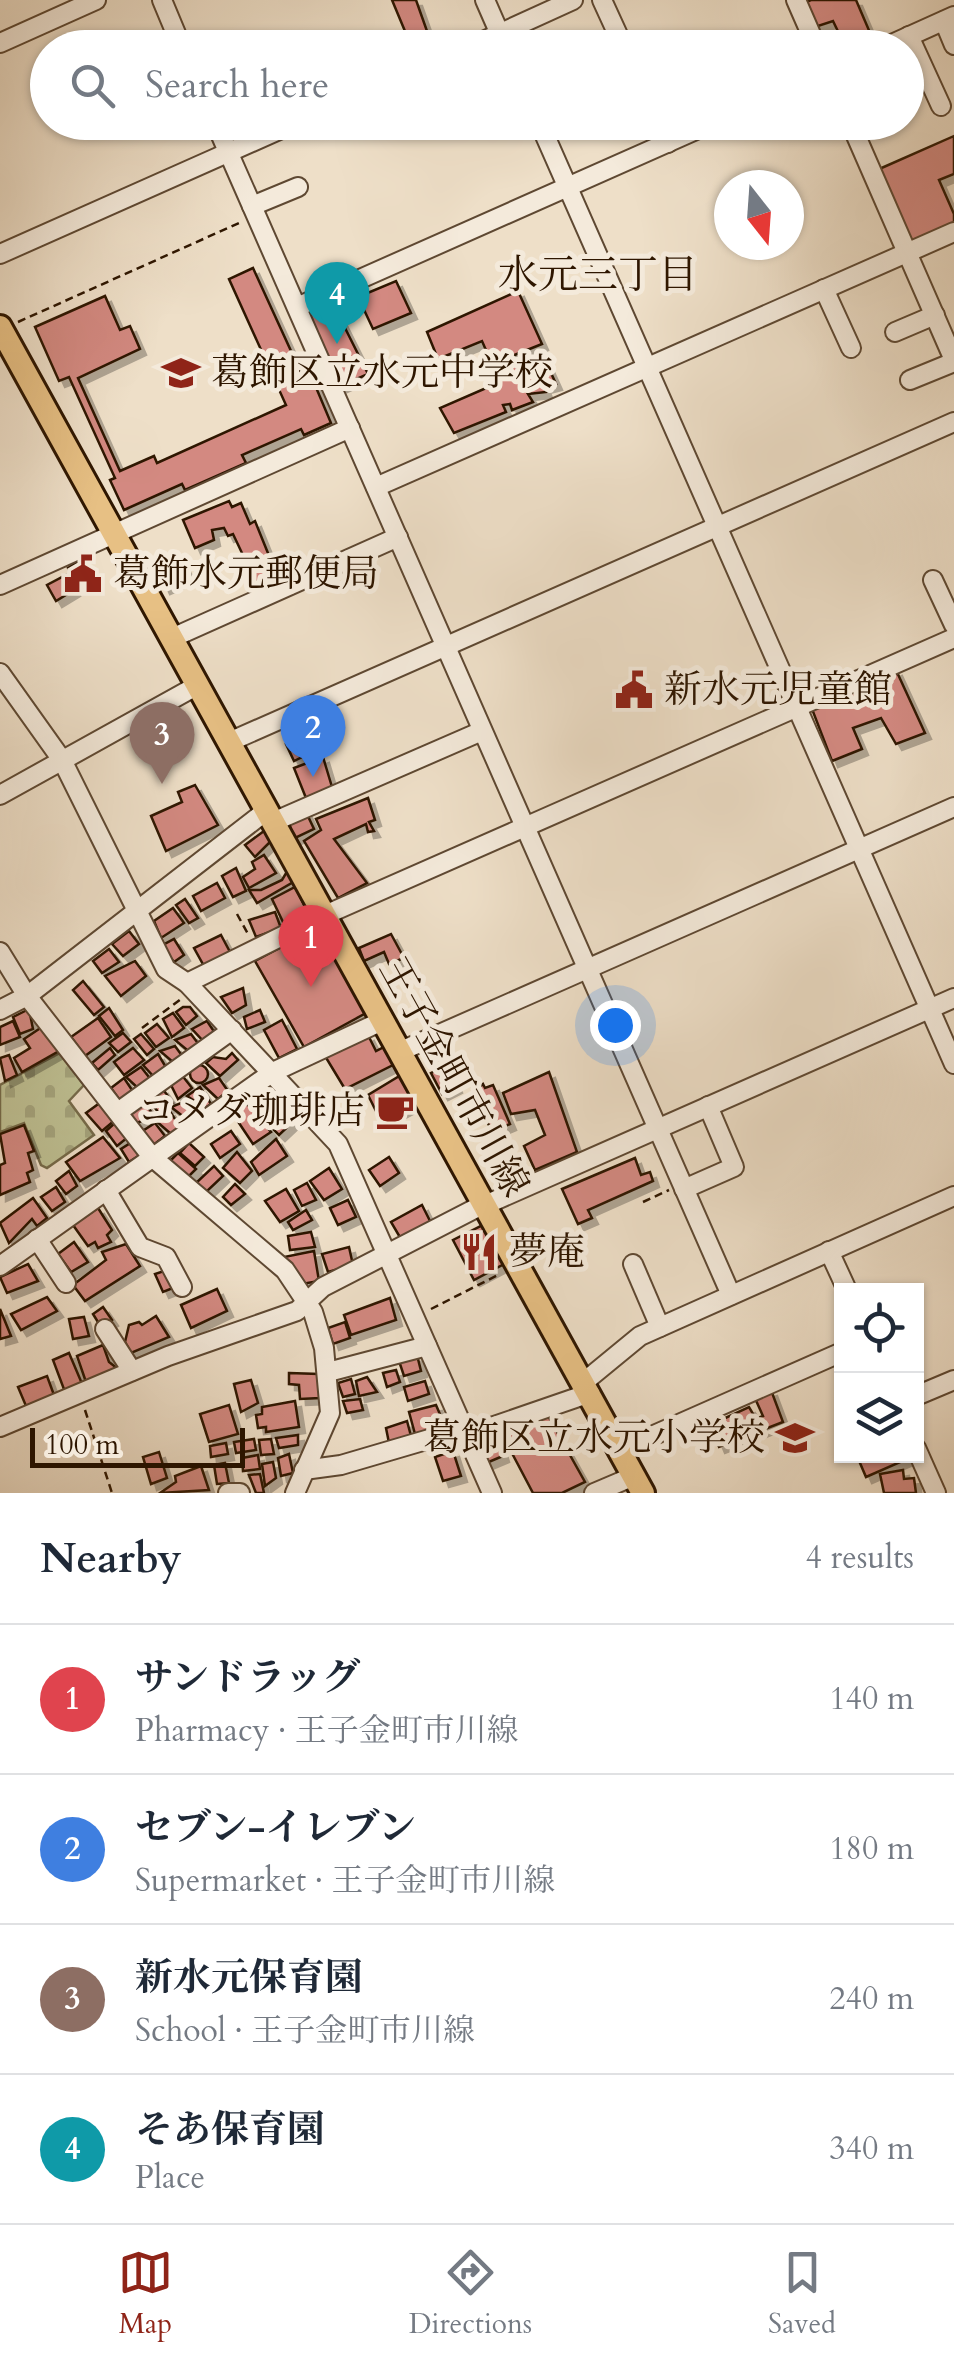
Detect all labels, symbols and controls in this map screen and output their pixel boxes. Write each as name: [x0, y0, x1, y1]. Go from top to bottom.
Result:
search box: [30, 30, 924, 140]
icon: search: [65, 58, 120, 113]
text: Search here: [145, 59, 329, 111]
north arrow: [714, 170, 804, 260]
district label: 水元三丁目: [498, 248, 698, 303]
pin: 4: [304, 262, 370, 344]
place label: 葛飾区立水元中学校: [211, 347, 553, 399]
school or university icon: 葛飾区立水元中学校: [160, 352, 202, 394]
place label: 葛飾水元郵便局: [113, 548, 379, 600]
public building icon: 葛飾水元郵便局: [62, 553, 104, 595]
place label: 新水元児童館: [664, 664, 892, 716]
public building icon: 新水元児童館: [613, 669, 655, 711]
pin: 2: [280, 694, 346, 777]
pin: 3: [130, 702, 194, 784]
pin: 1: [278, 904, 344, 987]
street label: 王子金町市川線: [367, 948, 541, 1206]
your location: [590, 1000, 641, 1051]
place label: コメダ珈琲店: [137, 1085, 365, 1137]
cafe icon: コメダ珈琲店: [374, 1090, 416, 1132]
place label: 夢庵: [509, 1226, 585, 1278]
restaurant icon: 夢庵: [458, 1231, 500, 1273]
map controls: [834, 1283, 924, 1463]
button: locate: [834, 1283, 924, 1373]
button: layers: [834, 1373, 924, 1463]
place label: 葛飾区立水元小学校: [423, 1412, 765, 1464]
school or university icon: 葛飾区立水元小学校: [774, 1417, 816, 1459]
scale bar: [30, 1423, 245, 1468]
text: 100 m: [45, 1426, 119, 1464]
text: Nearby: [40, 1530, 182, 1587]
text: 4 results: [806, 1536, 914, 1580]
text: サンドラッグ: [135, 1652, 360, 1704]
text: 1: [64, 1677, 81, 1721]
text: 140 m: [829, 1677, 914, 1721]
text: Pharmacy · 王子金町市川線: [135, 1709, 519, 1753]
text: セブン-イレブン: [135, 1802, 416, 1854]
text: 2: [64, 1827, 81, 1871]
text: 180 m: [829, 1827, 914, 1871]
text: Supermarket · 王子金町市川線: [135, 1859, 555, 1903]
text: 新水元保育園: [135, 1952, 363, 2004]
text: 3: [64, 1977, 81, 2021]
text: 240 m: [829, 1977, 914, 2021]
text: School · 王子金町市川線: [135, 2009, 475, 2053]
text: そあ保育園: [135, 2104, 325, 2156]
text: 4: [64, 2127, 81, 2171]
text: 340 m: [829, 2127, 914, 2171]
text: Place: [135, 2156, 205, 2200]
tab: Map: [118, 2245, 173, 2343]
tab: Directions: [409, 2245, 532, 2343]
tab: Saved: [768, 2245, 836, 2343]

